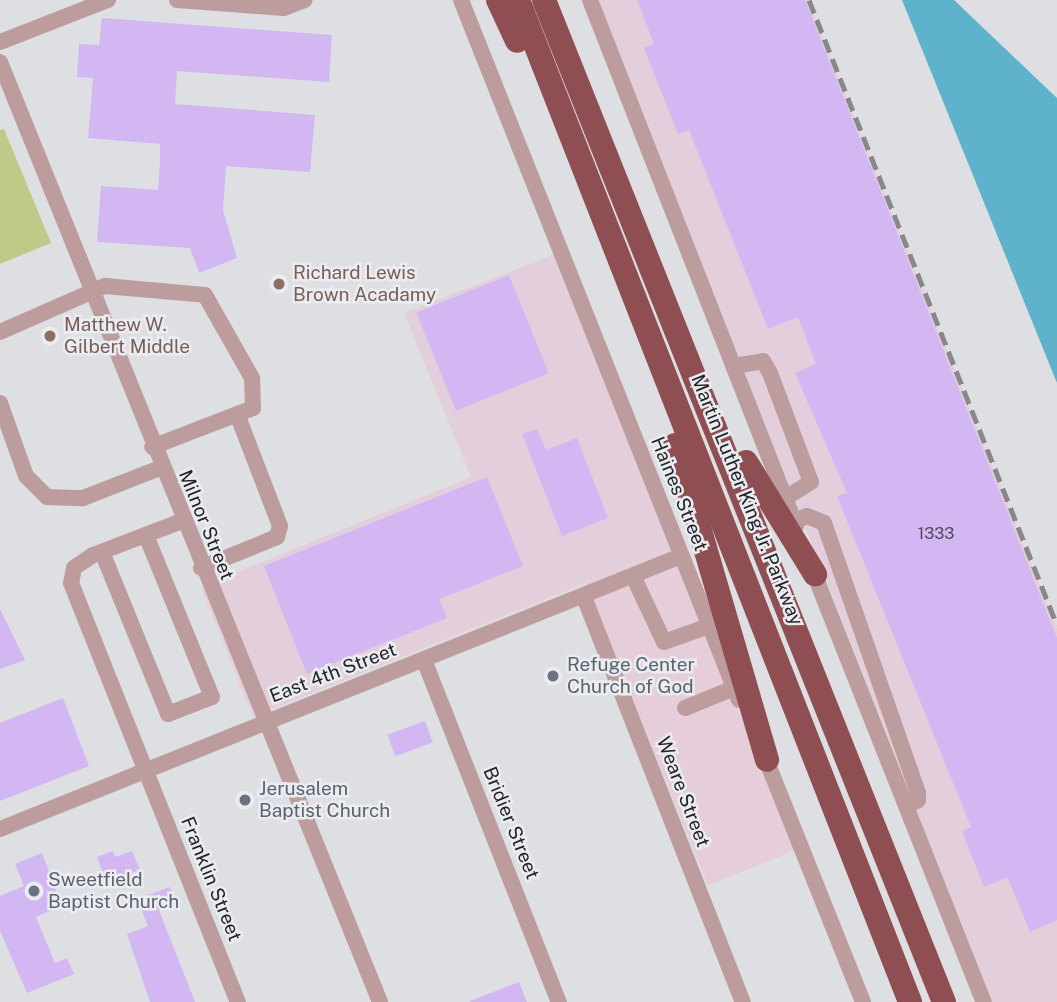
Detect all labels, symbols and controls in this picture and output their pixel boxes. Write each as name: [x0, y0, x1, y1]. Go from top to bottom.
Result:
place label: Richard Lewis Brown Acadamy: [293, 262, 436, 306]
marker: Richard Lewis Brown Acadamy: [271, 276, 287, 292]
place label: Matthew W. Gilbert Middle: [64, 314, 190, 358]
marker: Matthew W. Gilbert Middle: [42, 328, 58, 344]
street label: Martin Luther King Jr. Parkway: [686, 371, 808, 629]
street label: Haines Street: [646, 434, 712, 554]
street label: Milnor Street: [174, 467, 238, 583]
house number: 1333: [918, 524, 954, 544]
street label: East 4th Street: [266, 638, 400, 708]
place label: Refuge Center Church of God: [567, 654, 695, 698]
marker: Refuge Center Church of God: [545, 668, 561, 684]
street label: Weare Street: [651, 734, 715, 850]
street label: Bridier Street: [478, 763, 544, 883]
place label: Jerusalem Baptist Church: [259, 778, 390, 822]
marker: Jerusalem Baptist Church: [237, 792, 253, 808]
street label: Franklin Street: [176, 814, 246, 944]
place label: Sweetfield Baptist Church: [48, 869, 179, 913]
marker: Sweetfield Baptist Church: [26, 883, 42, 899]

